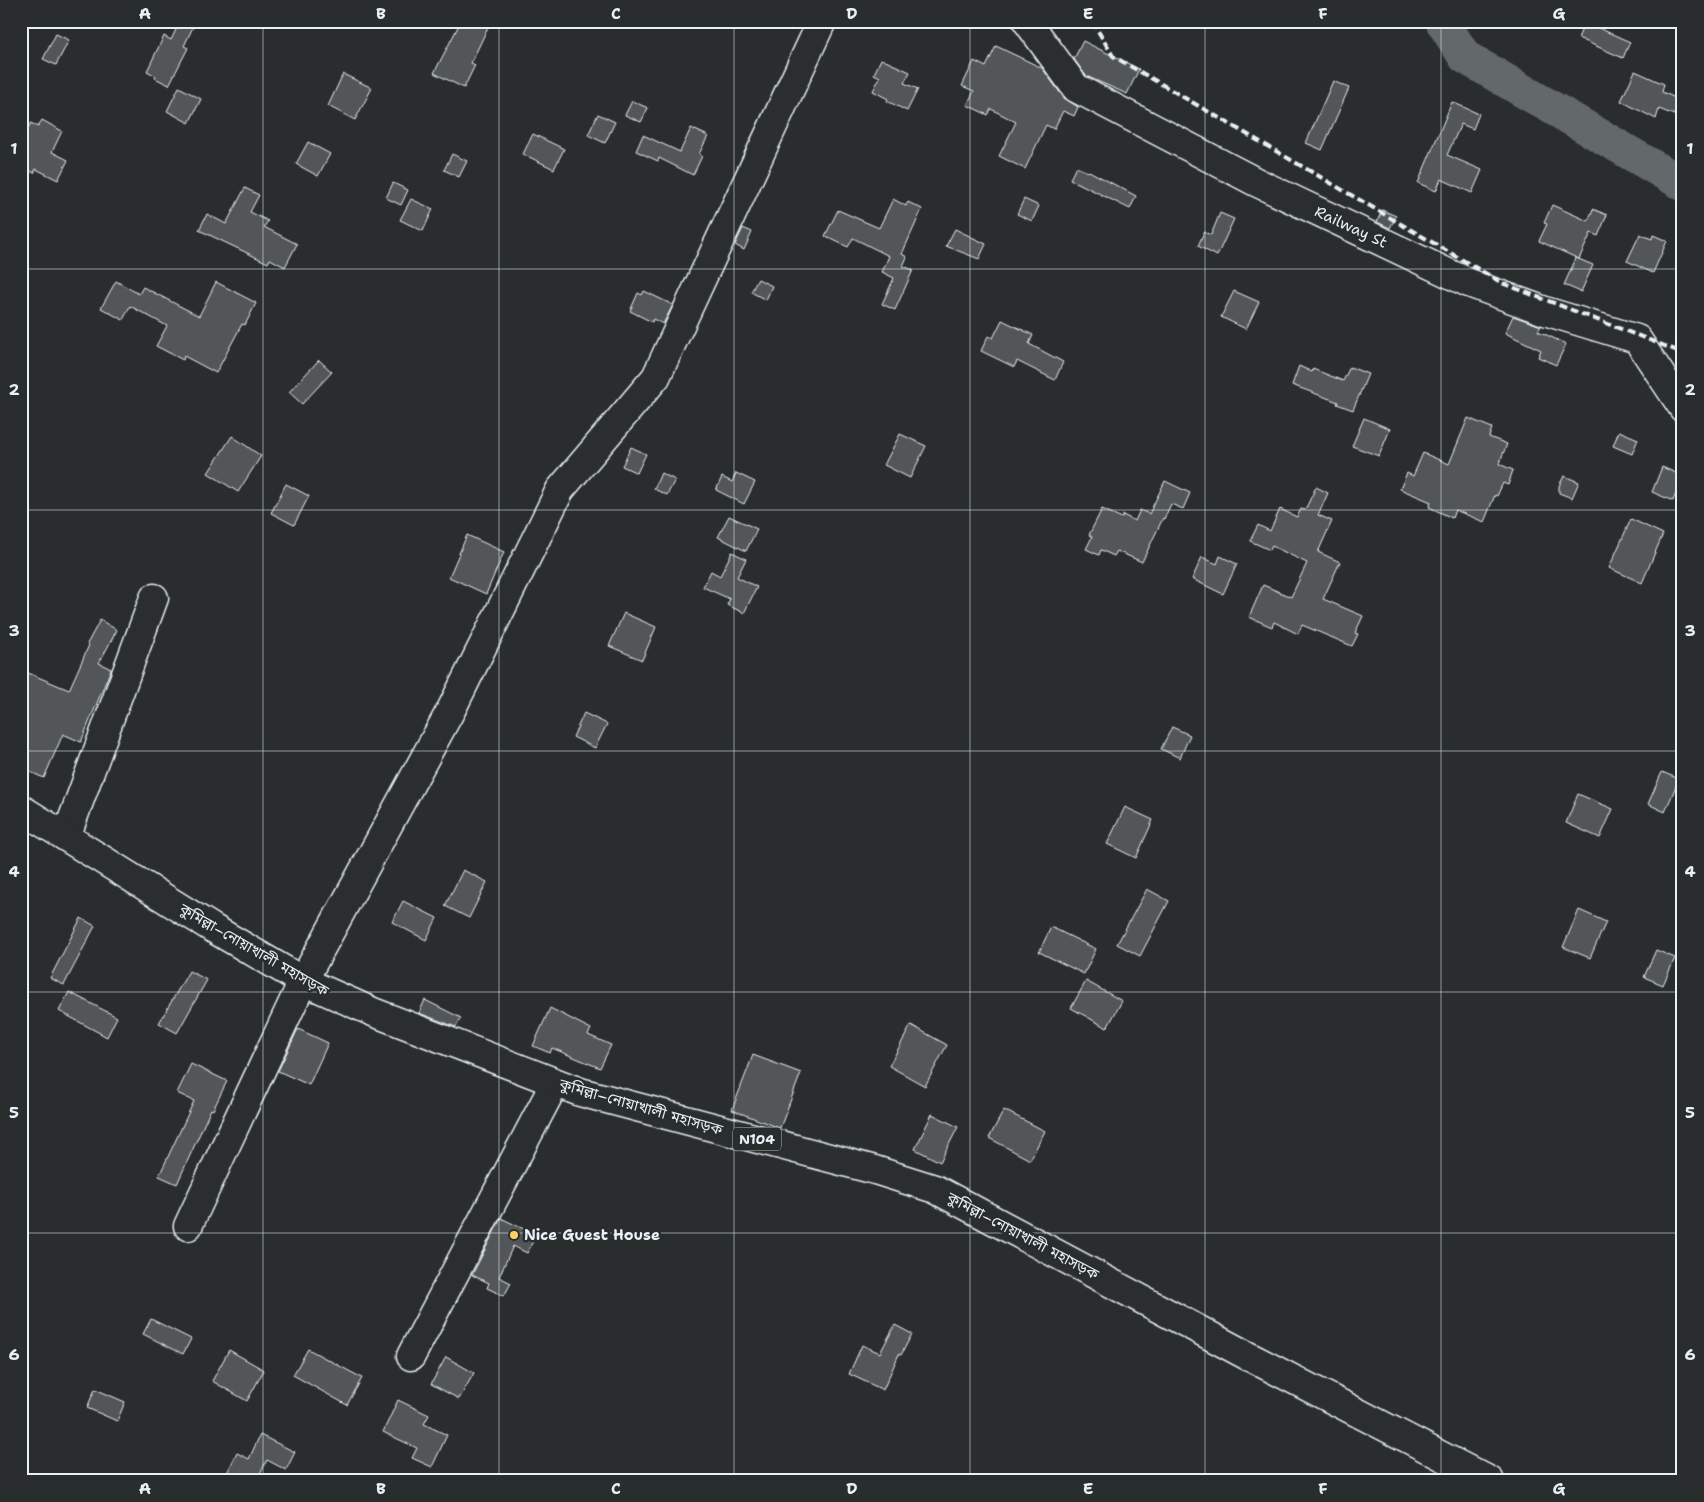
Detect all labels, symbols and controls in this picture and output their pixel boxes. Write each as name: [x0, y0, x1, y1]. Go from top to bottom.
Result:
text: A: [139, 3, 151, 24]
text: B: [376, 3, 386, 24]
text: C: [611, 3, 621, 24]
text: D: [846, 3, 858, 24]
text: E: [1083, 3, 1093, 24]
text: F: [1318, 3, 1328, 24]
text: G: [1553, 3, 1566, 24]
text: 1: [10, 138, 18, 159]
text: 1: [1686, 138, 1694, 159]
street label: Railway St: [1311, 201, 1391, 253]
text: 2: [8, 379, 20, 400]
text: 2: [1684, 379, 1696, 400]
text: 3: [8, 620, 20, 641]
text: 3: [1684, 620, 1696, 641]
text: 4: [8, 861, 20, 882]
text: 4: [1684, 861, 1696, 882]
street label: কুমিল্লা–নোয়াখালী মহাসড়ক: [175, 899, 333, 1001]
street label: কুমিল্লা–নোয়াখালী মহাসড়ক: [556, 1074, 726, 1140]
text: 5: [9, 1102, 19, 1123]
text: 5: [1685, 1102, 1695, 1123]
road number: N104: [733, 1128, 781, 1150]
street label: কুমিল্লা–নোয়াখালী মহাসড়ক: [943, 1187, 1103, 1285]
place label: Nice Guest House: [524, 1225, 660, 1245]
marker: Nice Guest House: [508, 1229, 520, 1241]
text: 6: [8, 1344, 20, 1365]
text: 6: [1684, 1344, 1696, 1365]
text: A: [139, 1478, 151, 1499]
text: B: [376, 1478, 386, 1499]
text: C: [611, 1478, 621, 1499]
text: D: [846, 1478, 858, 1499]
text: E: [1083, 1478, 1093, 1499]
text: F: [1318, 1478, 1328, 1499]
text: G: [1553, 1478, 1566, 1499]

